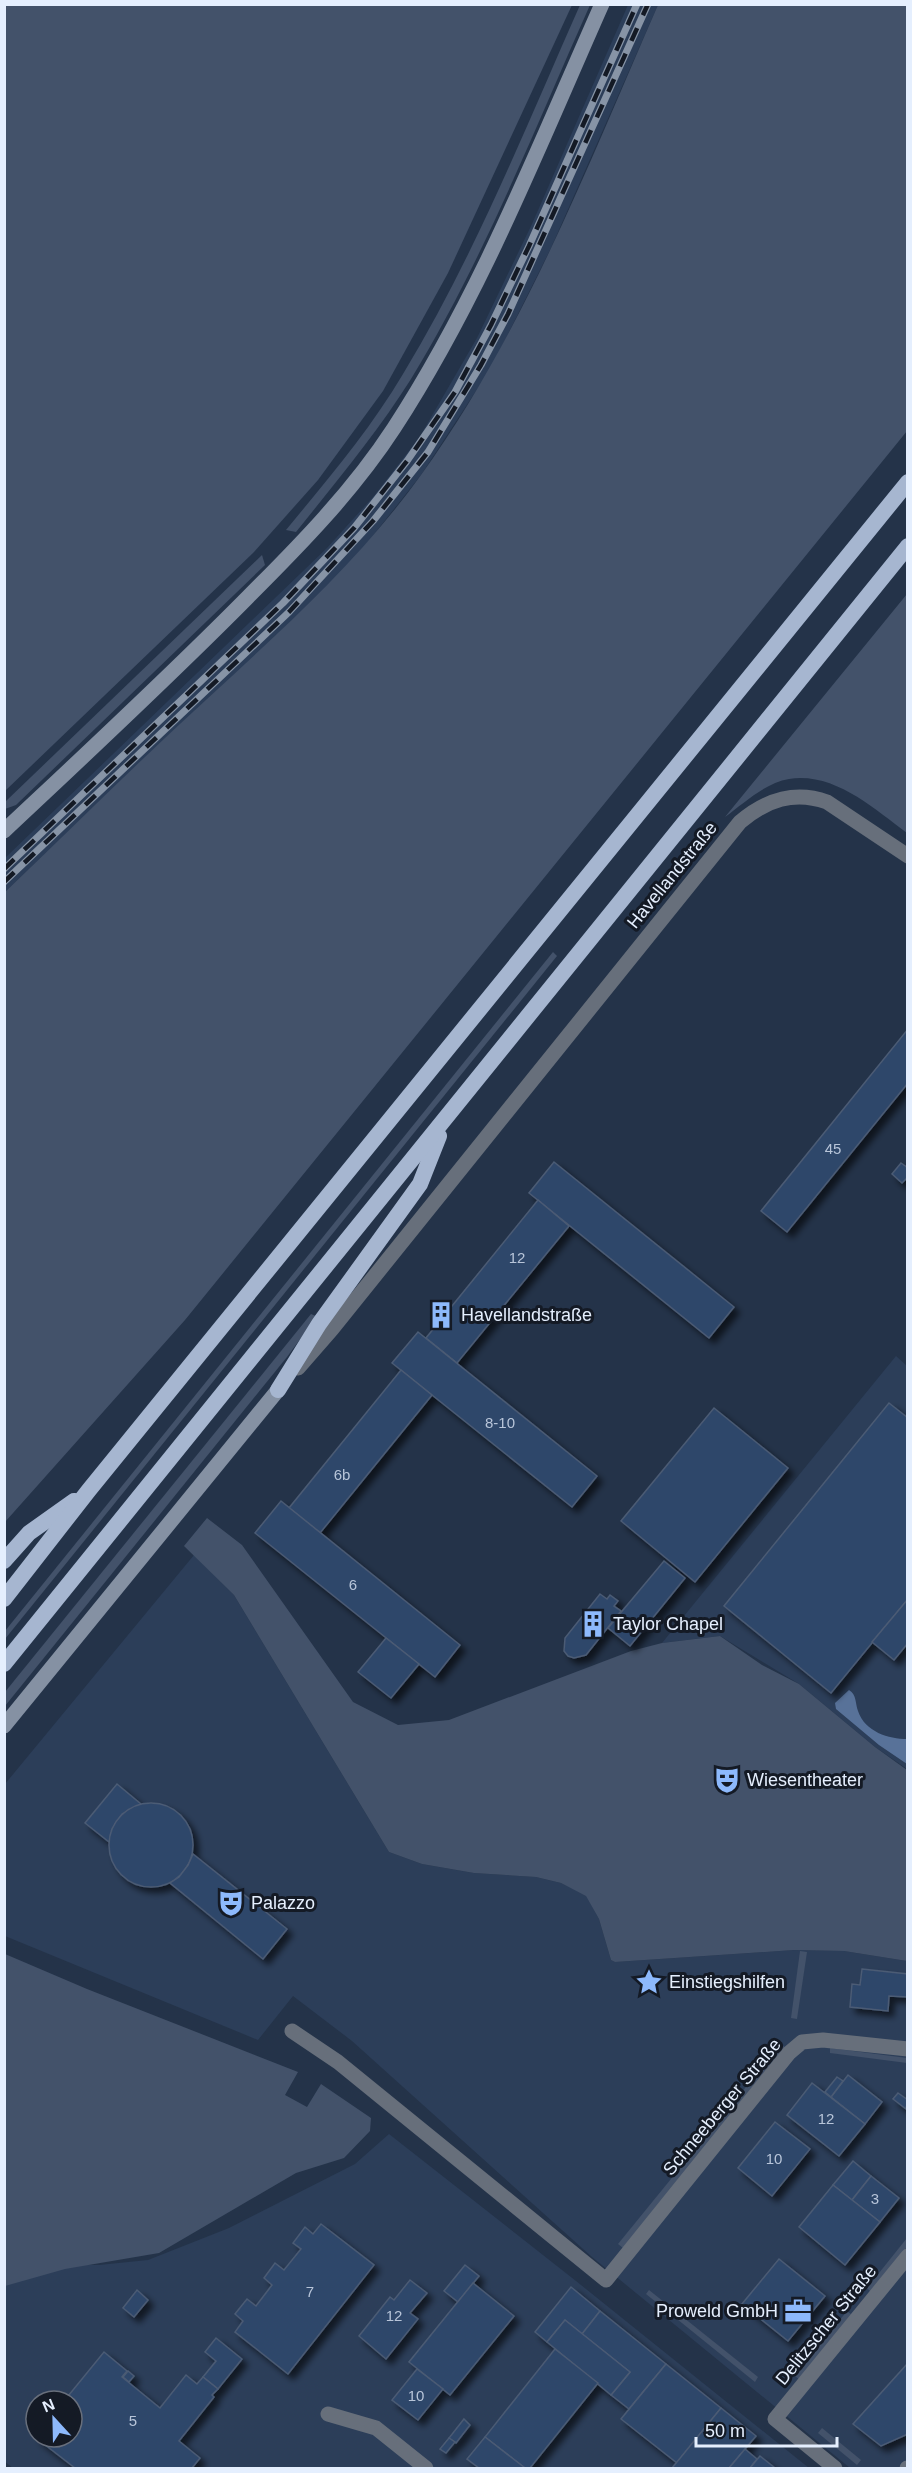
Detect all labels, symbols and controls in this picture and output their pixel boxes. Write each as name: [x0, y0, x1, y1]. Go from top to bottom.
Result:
street label: Havellandstraße: [623, 818, 721, 932]
house number: 45: [825, 1140, 841, 1157]
house number: 12: [509, 1249, 525, 1266]
building icon: Havellandstraße: [426, 1300, 456, 1330]
place label: Havellandstraße: [461, 1305, 592, 1325]
house number: 8-10: [485, 1414, 515, 1431]
house number: 6b: [334, 1466, 350, 1483]
house number: 6: [349, 1576, 357, 1593]
building icon: Taylor Chapel: [578, 1609, 608, 1639]
place label: Taylor Chapel: [613, 1614, 723, 1634]
theatre icon: Wiesentheater: [712, 1765, 742, 1795]
place label: Wiesentheater: [747, 1770, 863, 1790]
theatre icon: Palazzo: [216, 1888, 246, 1918]
place label: Palazzo: [251, 1893, 315, 1913]
place icon: Einstiegshilfen: [634, 1967, 664, 1997]
place label: Einstiegshilfen: [669, 1972, 785, 1992]
street label: Schneeberger Straße: [659, 2035, 785, 2179]
house number: 12: [818, 2110, 834, 2127]
house number: 10: [766, 2150, 782, 2167]
house number: 3: [871, 2190, 879, 2207]
street label: Delitzscher Straße: [772, 2261, 880, 2389]
house number: 7: [306, 2283, 314, 2300]
office icon: Proweld GmbH: [783, 2296, 813, 2326]
place label: Proweld GmbH: [656, 2301, 778, 2321]
house number: 12: [386, 2307, 402, 2324]
house number: 10: [408, 2387, 424, 2404]
north arrow: [24, 2389, 84, 2449]
text: N: [40, 2396, 57, 2416]
scale bar: [696, 2410, 837, 2448]
house number: 5: [129, 2412, 137, 2429]
text: 50 m: [705, 2421, 745, 2441]

